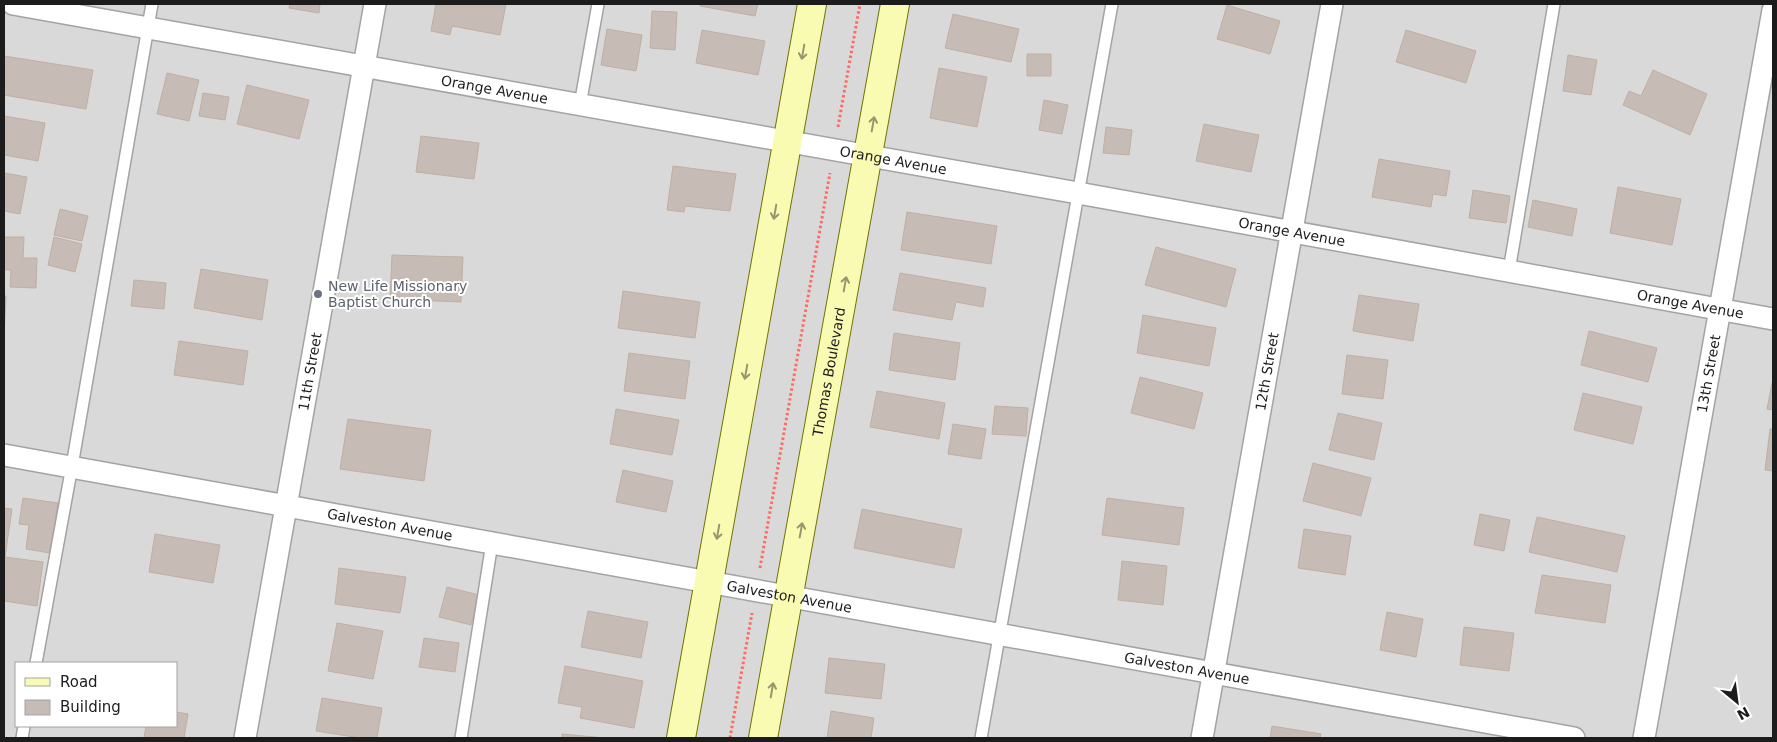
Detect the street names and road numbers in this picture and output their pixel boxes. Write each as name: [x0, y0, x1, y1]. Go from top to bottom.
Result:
street label: Orange Avenue: [440, 72, 549, 107]
street label: Orange Avenue: [839, 143, 948, 178]
street label: Orange Avenue: [1237, 214, 1347, 249]
street label: Orange Avenue: [1636, 286, 1745, 322]
street label: Thomas Boulevard: [809, 306, 848, 439]
street label: 11th Street: [295, 331, 325, 412]
street label: 12th Street: [1252, 331, 1282, 412]
street label: 13th Street: [1694, 333, 1723, 414]
street label: Galveston Avenue: [326, 505, 454, 544]
street label: Galveston Avenue: [725, 577, 853, 616]
street label: Galveston Avenue: [1123, 649, 1251, 687]

